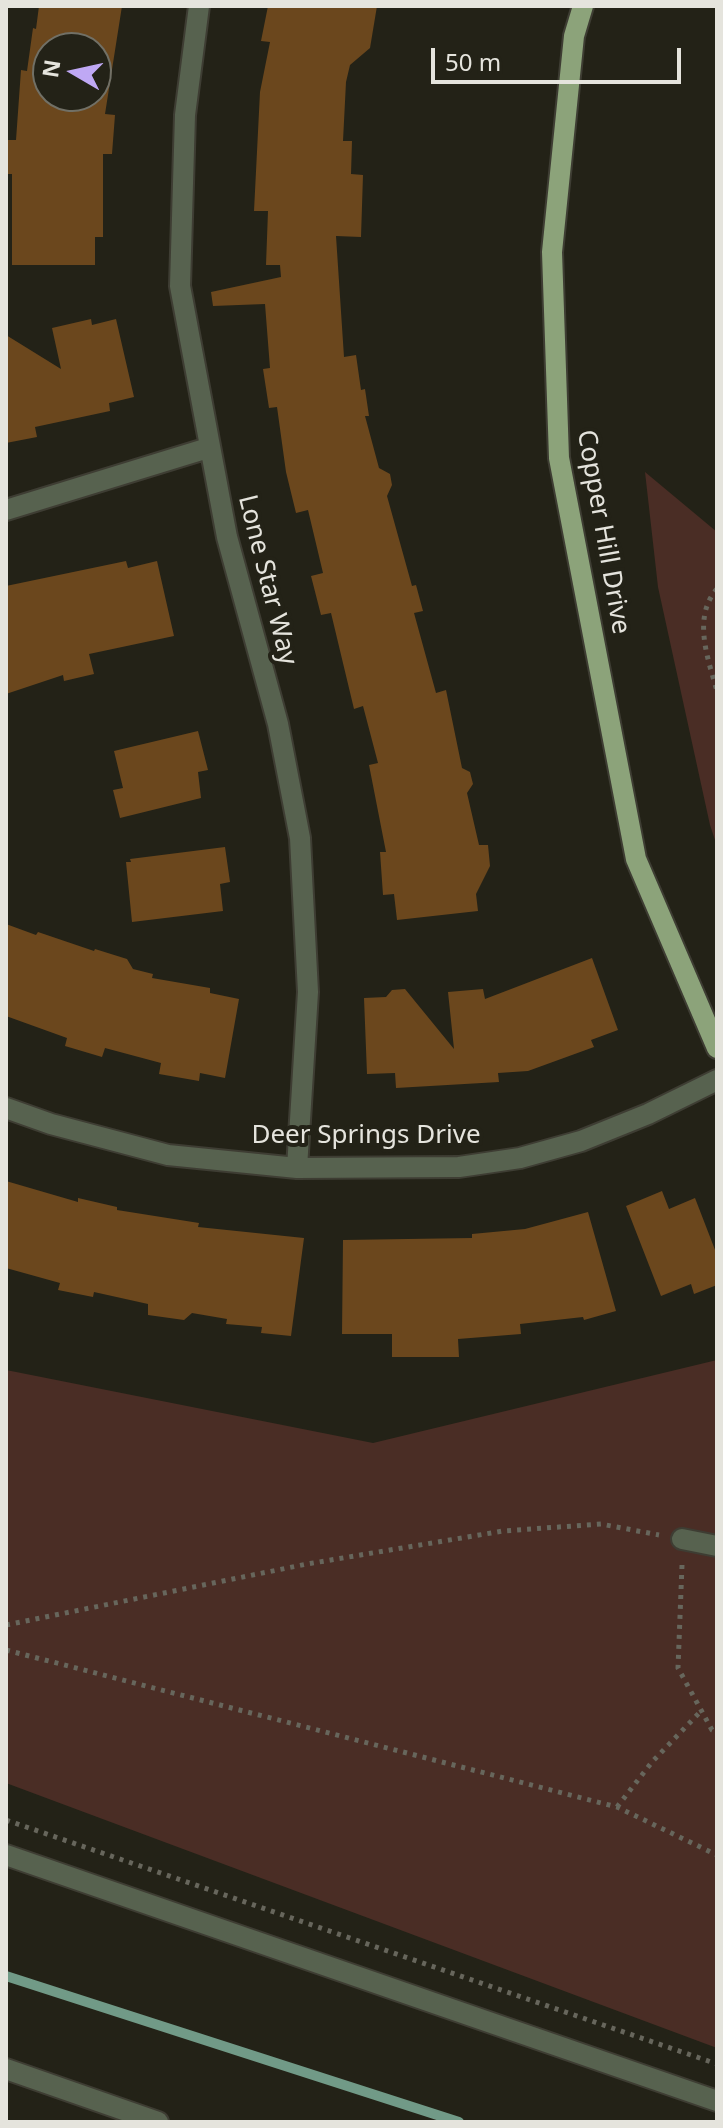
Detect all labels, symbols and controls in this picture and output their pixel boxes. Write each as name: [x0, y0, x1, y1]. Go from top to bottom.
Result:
north arrow: [32, 32, 112, 112]
scale bar: [435, 32, 685, 82]
text: 50 m: [445, 45, 501, 78]
text: N: [34, 57, 66, 80]
street label: Copper Hill Drive: [570, 427, 636, 637]
street label: Lone Star Way: [231, 492, 303, 668]
street label: Deer Springs Drive: [251, 1120, 481, 1152]

